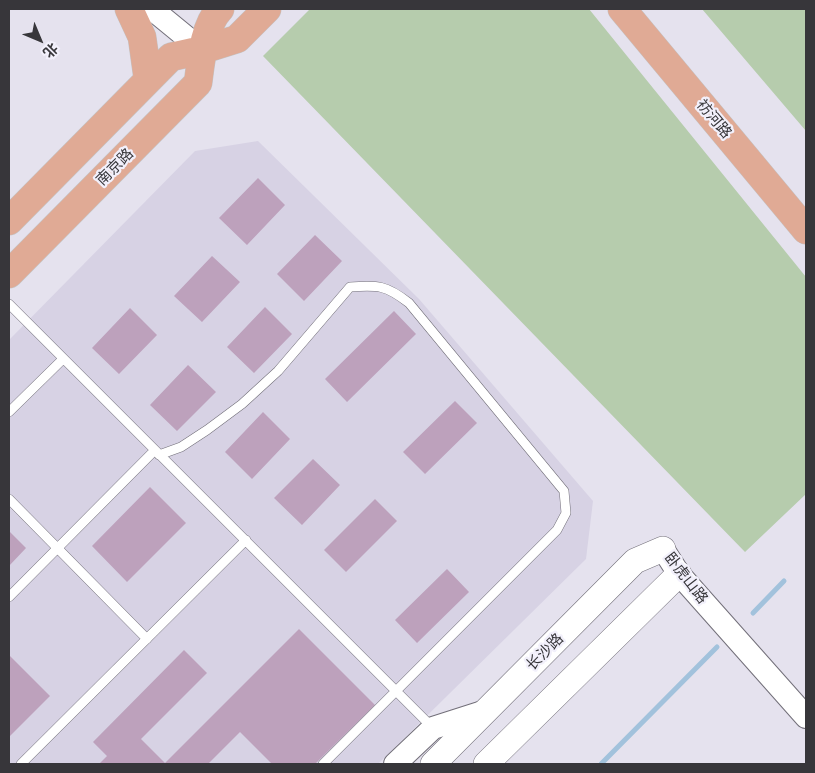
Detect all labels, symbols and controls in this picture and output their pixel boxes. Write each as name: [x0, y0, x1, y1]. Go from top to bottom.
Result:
north arrow: [15, 15, 65, 65]
text: 北: [40, 40, 61, 61]
street label: 祊河路: [693, 96, 735, 142]
street label: 南京路: [93, 145, 137, 189]
street label: 卧虎山路: [660, 549, 712, 607]
street label: 长沙路: [523, 630, 567, 674]

